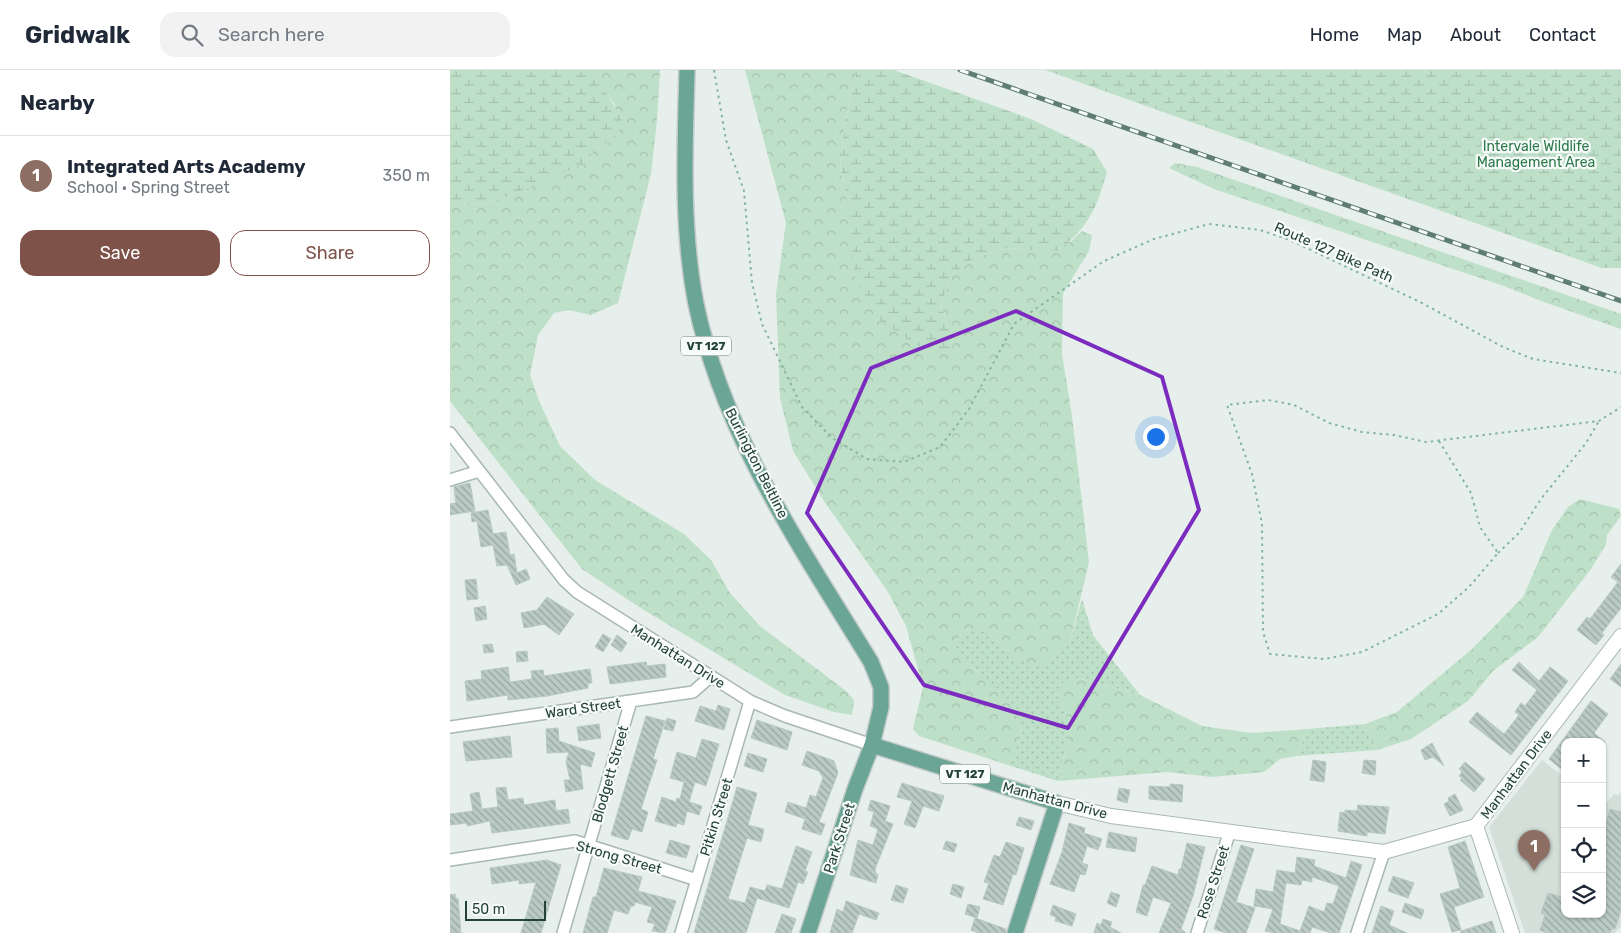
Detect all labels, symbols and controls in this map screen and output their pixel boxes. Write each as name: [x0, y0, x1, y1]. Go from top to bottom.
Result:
search box: [160, 12, 510, 57]
text: Gridwalk: [25, 21, 130, 49]
icon: search: [178, 21, 206, 49]
text: Search here: [218, 23, 325, 46]
text: Home: [1310, 24, 1359, 46]
text: Map: [1387, 24, 1422, 46]
text: About: [1450, 24, 1501, 46]
text: Contact: [1529, 24, 1596, 46]
text: Nearby: [20, 90, 95, 115]
park label: Intervale Wildlife Management Area: [1477, 138, 1595, 171]
text: Integrated Arts Academy: [67, 155, 306, 178]
text: 1: [32, 166, 40, 185]
text: 350 m: [383, 166, 430, 185]
text: School · Spring Street: [67, 178, 230, 197]
street label: Route 127 Bike Path: [1272, 219, 1396, 286]
button: Save: [20, 230, 220, 276]
button: Share: [230, 230, 430, 276]
road number: VT 127: [681, 336, 731, 356]
street label: Burlington Beltline: [721, 405, 792, 521]
your location: [1143, 424, 1169, 450]
street label: Manhattan Drive: [628, 621, 728, 692]
street label: Ward Street: [544, 695, 622, 722]
street label: Blodgett Street: [589, 723, 633, 825]
street label: Manhattan Drive: [1477, 726, 1556, 822]
map controls: [1561, 738, 1606, 918]
button: +: [1561, 738, 1606, 783]
road number: VT 127: [940, 764, 990, 784]
street label: Pitkin Street: [697, 776, 737, 858]
street label: Manhattan Drive: [1001, 778, 1109, 823]
button: −: [1561, 783, 1606, 828]
street label: Park Street: [820, 800, 859, 875]
button: locate: [1561, 828, 1606, 873]
pin: 1: [1518, 830, 1550, 871]
street label: Strong Street: [574, 837, 664, 878]
street label: Rose Street: [1194, 843, 1233, 921]
button: layers: [1561, 873, 1606, 918]
scale bar: [465, 898, 546, 921]
text: 50 m: [472, 901, 505, 918]

